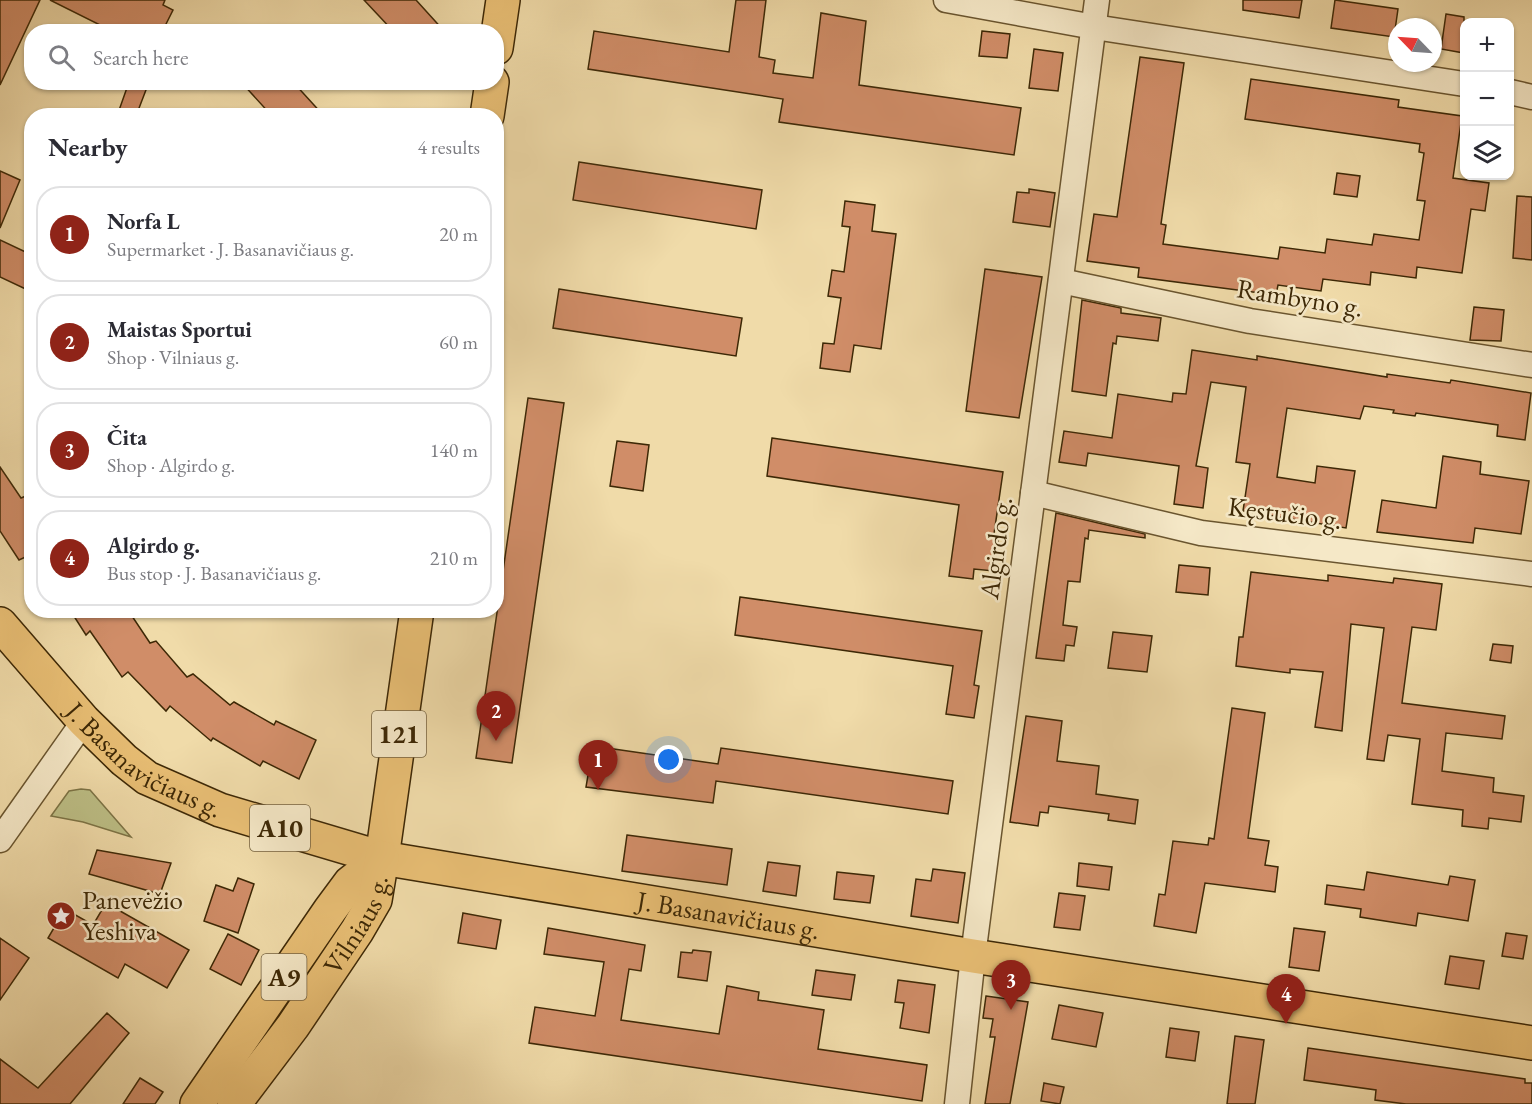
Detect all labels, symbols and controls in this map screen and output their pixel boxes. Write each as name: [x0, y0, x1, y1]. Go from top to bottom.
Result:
north arrow: [1388, 18, 1442, 72]
map controls: [1460, 18, 1514, 180]
button: +: [1460, 18, 1514, 72]
search box: [24, 24, 504, 90]
icon: search: [45, 41, 78, 74]
text: Search here: [93, 43, 188, 72]
button: −: [1460, 72, 1514, 126]
button: layers: [1460, 126, 1514, 180]
text: Nearby: [48, 130, 128, 164]
text: 4 results: [417, 134, 480, 160]
text: Norfa L: [107, 207, 180, 236]
text: 1: [64, 221, 75, 247]
text: 20 m: [439, 221, 478, 247]
text: Supermarket · J. Basanavičiaus g.: [107, 236, 354, 262]
street label: Rambyno g.: [1235, 270, 1366, 325]
text: Maistas Sportui: [107, 315, 252, 344]
text: 2: [64, 329, 75, 355]
text: 60 m: [439, 329, 478, 355]
text: Shop · Vilniaus g.: [107, 344, 239, 370]
text: Čita: [107, 423, 147, 452]
text: 3: [64, 437, 75, 463]
text: 140 m: [430, 437, 478, 463]
text: Shop · Algirdo g.: [107, 452, 235, 478]
street label: Kęstučio g.: [1226, 488, 1344, 537]
street label: Algirdo g.: [971, 495, 1020, 602]
text: Algirdo g.: [107, 531, 200, 560]
text: 4: [64, 545, 75, 571]
text: 210 m: [430, 545, 478, 571]
text: Bus stop · J. Basanavičiaus g.: [107, 560, 321, 586]
pin: 2: [476, 692, 516, 741]
street label: J. Basanavičiaus g.: [57, 693, 227, 826]
road number: 121: [372, 711, 426, 757]
pin: 1: [578, 740, 618, 790]
your location: [654, 745, 683, 774]
road number: A10: [250, 805, 310, 851]
street label: Vilniaus g.: [315, 873, 396, 981]
place label: Panevėžio Yeshiva: [82, 882, 183, 948]
street label: J. Basanavičiaus g.: [632, 882, 822, 947]
place icon: Panevėžio Yeshiva: [45, 900, 77, 932]
road number: A9: [262, 954, 306, 1000]
pin: 3: [992, 960, 1030, 1010]
pin: 4: [1266, 974, 1306, 1024]

